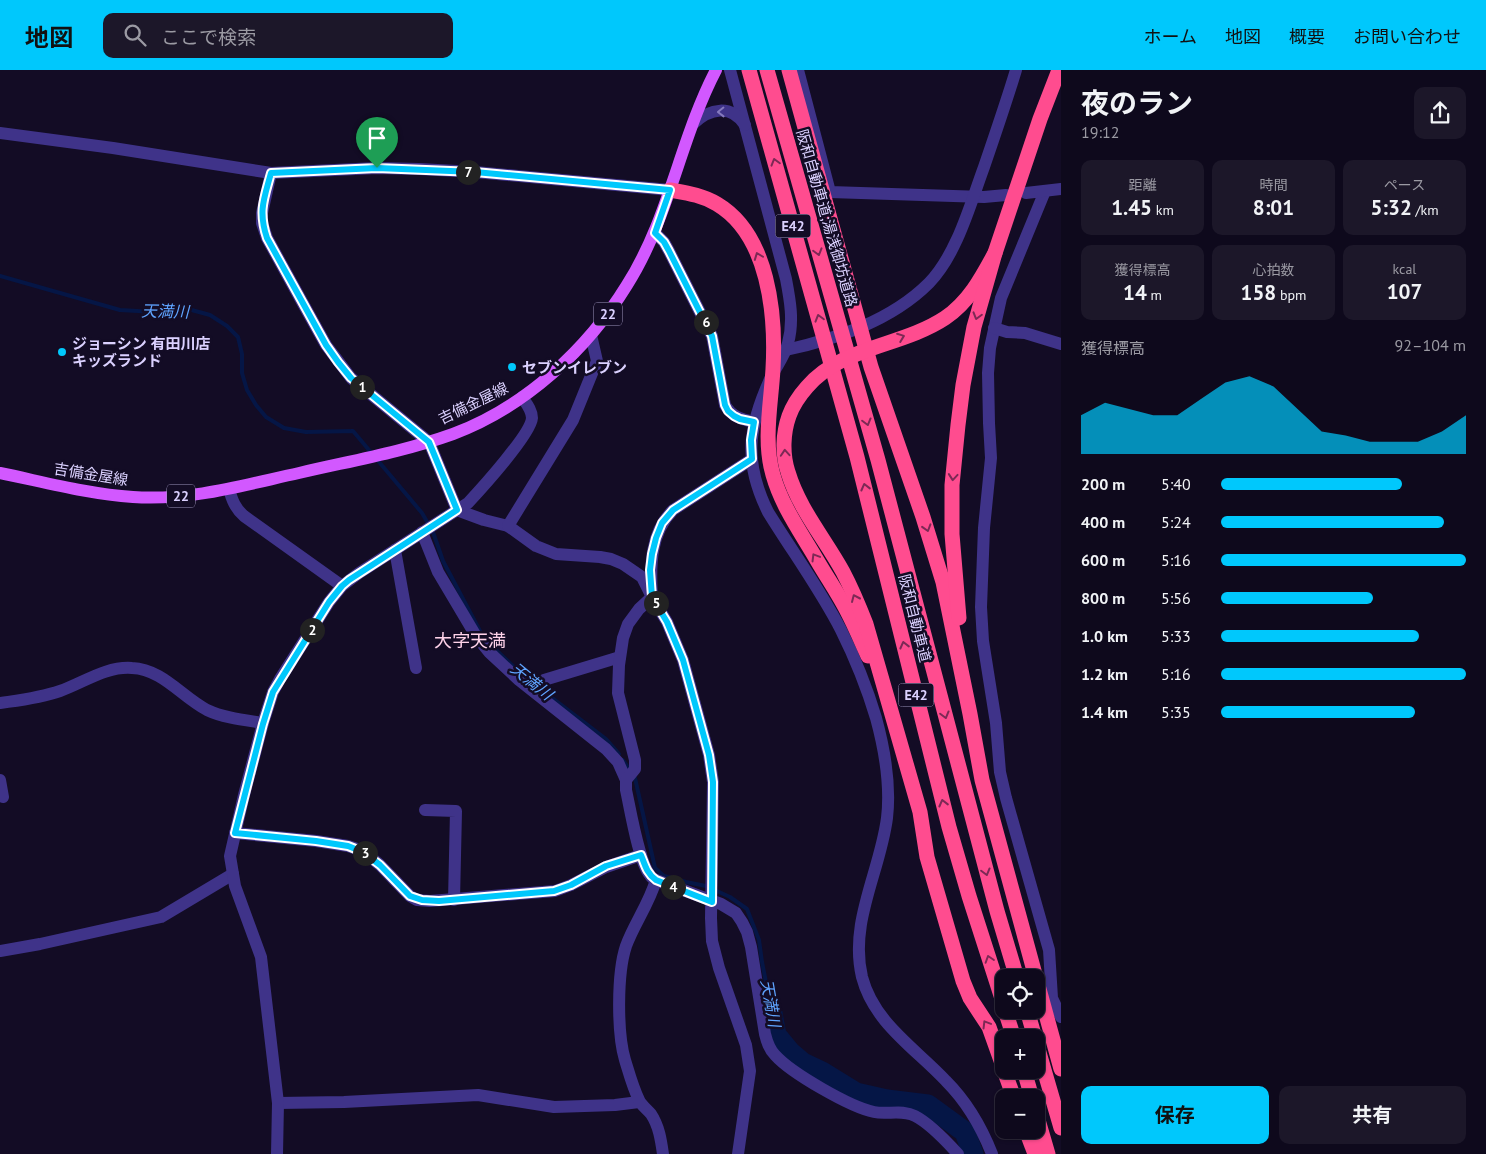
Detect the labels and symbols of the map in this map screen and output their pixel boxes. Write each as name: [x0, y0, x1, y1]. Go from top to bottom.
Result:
one-way arrow: [717, 107, 725, 117]
pin: [356, 117, 398, 168]
street label: 阪和自動車道;湯浅御坊道路: [793, 127, 861, 309]
one-way arrow: [770, 158, 780, 166]
pin: 7: [456, 160, 480, 184]
road number: E42: [776, 214, 810, 238]
one-way arrow: [813, 247, 823, 255]
one-way arrow: [754, 253, 764, 261]
water label: 天満川: [141, 301, 191, 321]
road number: 22: [594, 302, 622, 325]
pin: 6: [694, 310, 718, 334]
one-way arrow: [972, 312, 983, 321]
one-way arrow: [814, 314, 824, 323]
one-way arrow: [896, 333, 905, 343]
place label: ジョーシン 有田川店 キッズランド: [72, 334, 211, 370]
marker: ジョーシン 有田川店 キッズランド: [56, 346, 68, 358]
place label: セブンイレブン: [522, 358, 627, 377]
marker: セブンイレブン: [506, 361, 518, 373]
pin: 1: [350, 374, 374, 400]
street label: 吉備金屋線: [435, 378, 511, 428]
one-way arrow: [862, 418, 872, 426]
one-way arrow: [780, 448, 791, 456]
street label: 吉備金屋線: [52, 459, 130, 489]
one-way arrow: [947, 473, 958, 481]
one-way arrow: [860, 483, 871, 492]
road number: 22: [167, 484, 195, 508]
one-way arrow: [921, 524, 931, 532]
one-way arrow: [812, 554, 822, 563]
street label: 阪和自動車道: [895, 572, 935, 664]
pin: 5: [644, 590, 668, 616]
one-way arrow: [851, 594, 862, 603]
pin: 2: [300, 618, 324, 642]
district label: 大字天満: [434, 629, 506, 652]
one-way arrow: [899, 641, 910, 650]
water label: 天満川: [507, 658, 558, 705]
road number: E42: [898, 684, 934, 706]
one-way arrow: [939, 710, 950, 719]
one-way arrow: [938, 799, 948, 807]
pin: 3: [352, 840, 378, 866]
one-way arrow: [981, 867, 991, 875]
pin: 4: [660, 874, 686, 900]
one-way arrow: [985, 955, 995, 963]
water label: 天満川: [757, 978, 785, 1030]
one-way arrow: [982, 1020, 992, 1029]

